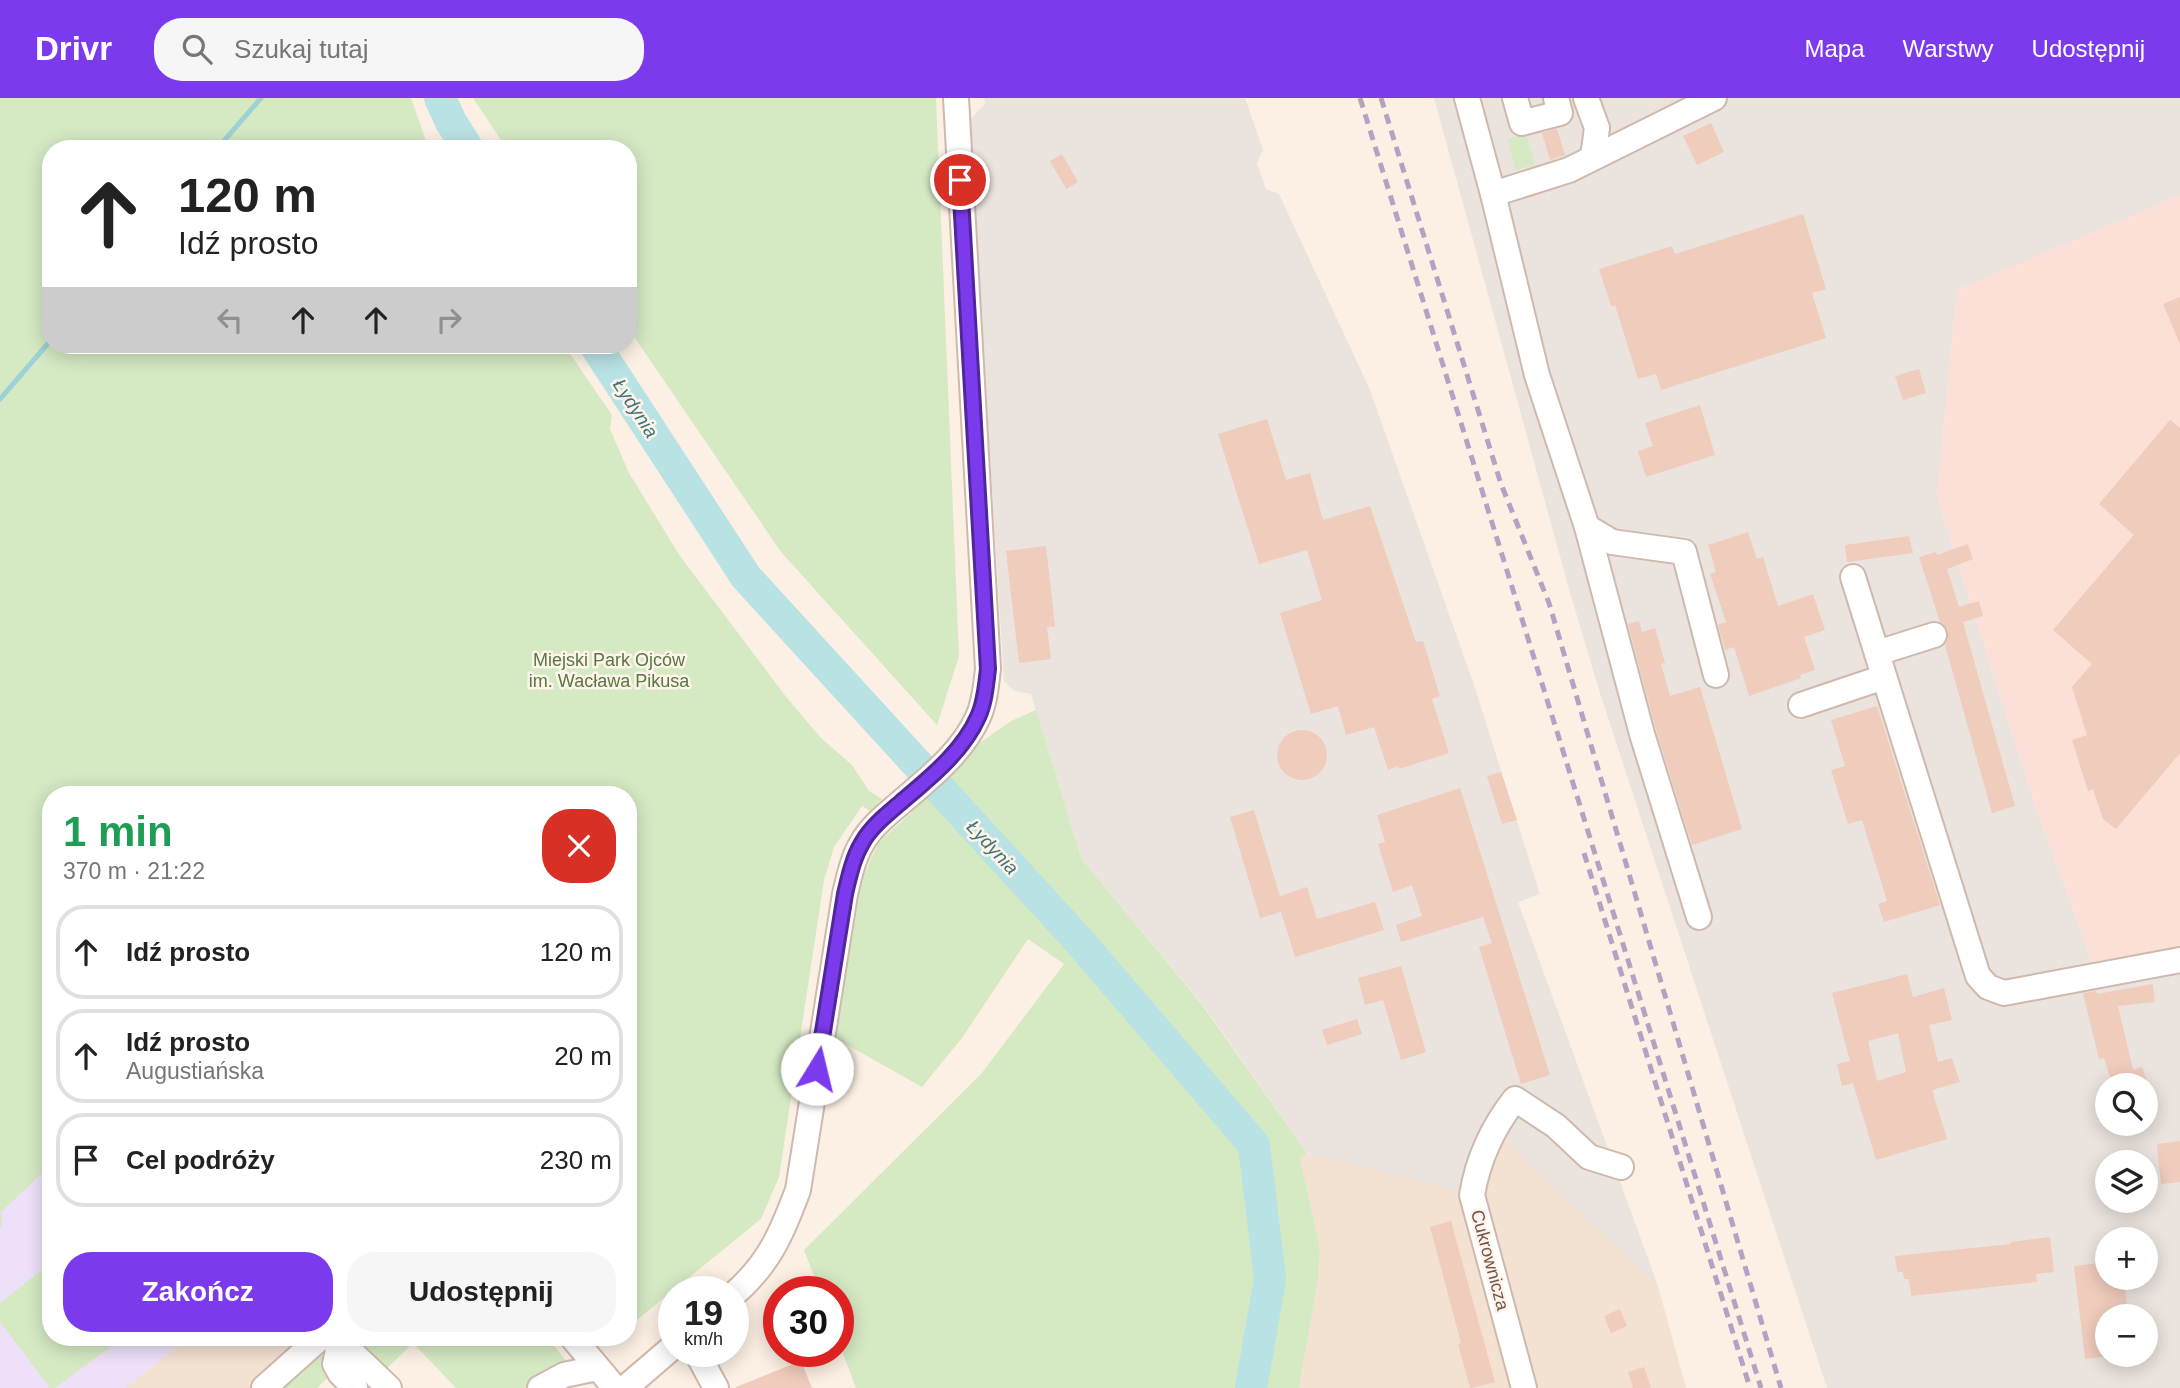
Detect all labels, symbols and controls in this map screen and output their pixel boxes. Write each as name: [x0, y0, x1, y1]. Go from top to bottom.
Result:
search box: [154, 18, 644, 81]
text: Drivr: [35, 30, 112, 67]
icon: search: [178, 30, 216, 68]
text: Szukaj tutaj: [234, 34, 368, 64]
text: Mapa: [1804, 35, 1864, 62]
text: Warstwy: [1902, 35, 1994, 62]
text: Udostępnij: [2032, 35, 2145, 62]
pin: [930, 150, 990, 210]
icon: arrive: [941, 161, 979, 199]
icon: ahead: [63, 168, 154, 259]
text: 120 m: [178, 168, 317, 222]
text: Idź prosto: [178, 225, 319, 261]
icon: left: [211, 301, 249, 339]
icon: ahead: [284, 301, 322, 339]
icon: ahead: [357, 301, 395, 339]
icon: right: [430, 301, 468, 339]
water label: Łydynia: [609, 375, 662, 441]
park label: Miejski Park Ojców im. Wacława Pikusa: [529, 650, 690, 691]
text: 1 min: [63, 808, 173, 855]
button: close: [542, 809, 616, 883]
water label: Łydynia: [963, 816, 1023, 878]
text: 370 m · 21:22: [63, 858, 205, 884]
icon: ahead: [67, 933, 105, 971]
text: Idź prosto: [126, 937, 250, 967]
text: 120 m: [540, 937, 612, 967]
text: Idź prosto: [126, 1027, 250, 1057]
position arrow: [780, 1032, 854, 1106]
icon: ahead: [67, 1037, 105, 1075]
text: 20 m: [554, 1041, 612, 1071]
text: Augustiańska: [126, 1058, 264, 1084]
map controls: [2095, 1073, 2158, 1367]
button: search: [2095, 1073, 2158, 1136]
icon: arrive: [67, 1141, 105, 1179]
text: Cel podróży: [126, 1145, 275, 1175]
text: 230 m: [540, 1145, 612, 1175]
button: layers: [2095, 1150, 2158, 1213]
street label: Cukrownicza: [1467, 1208, 1513, 1313]
button: +: [2095, 1227, 2158, 1290]
button: Zakończ: [63, 1252, 333, 1332]
button: Udostępnij: [347, 1252, 616, 1332]
speed limit sign: 30: [763, 1276, 854, 1367]
text: 19: [684, 1293, 723, 1332]
button: −: [2095, 1304, 2158, 1367]
text: km/h: [684, 1329, 723, 1349]

